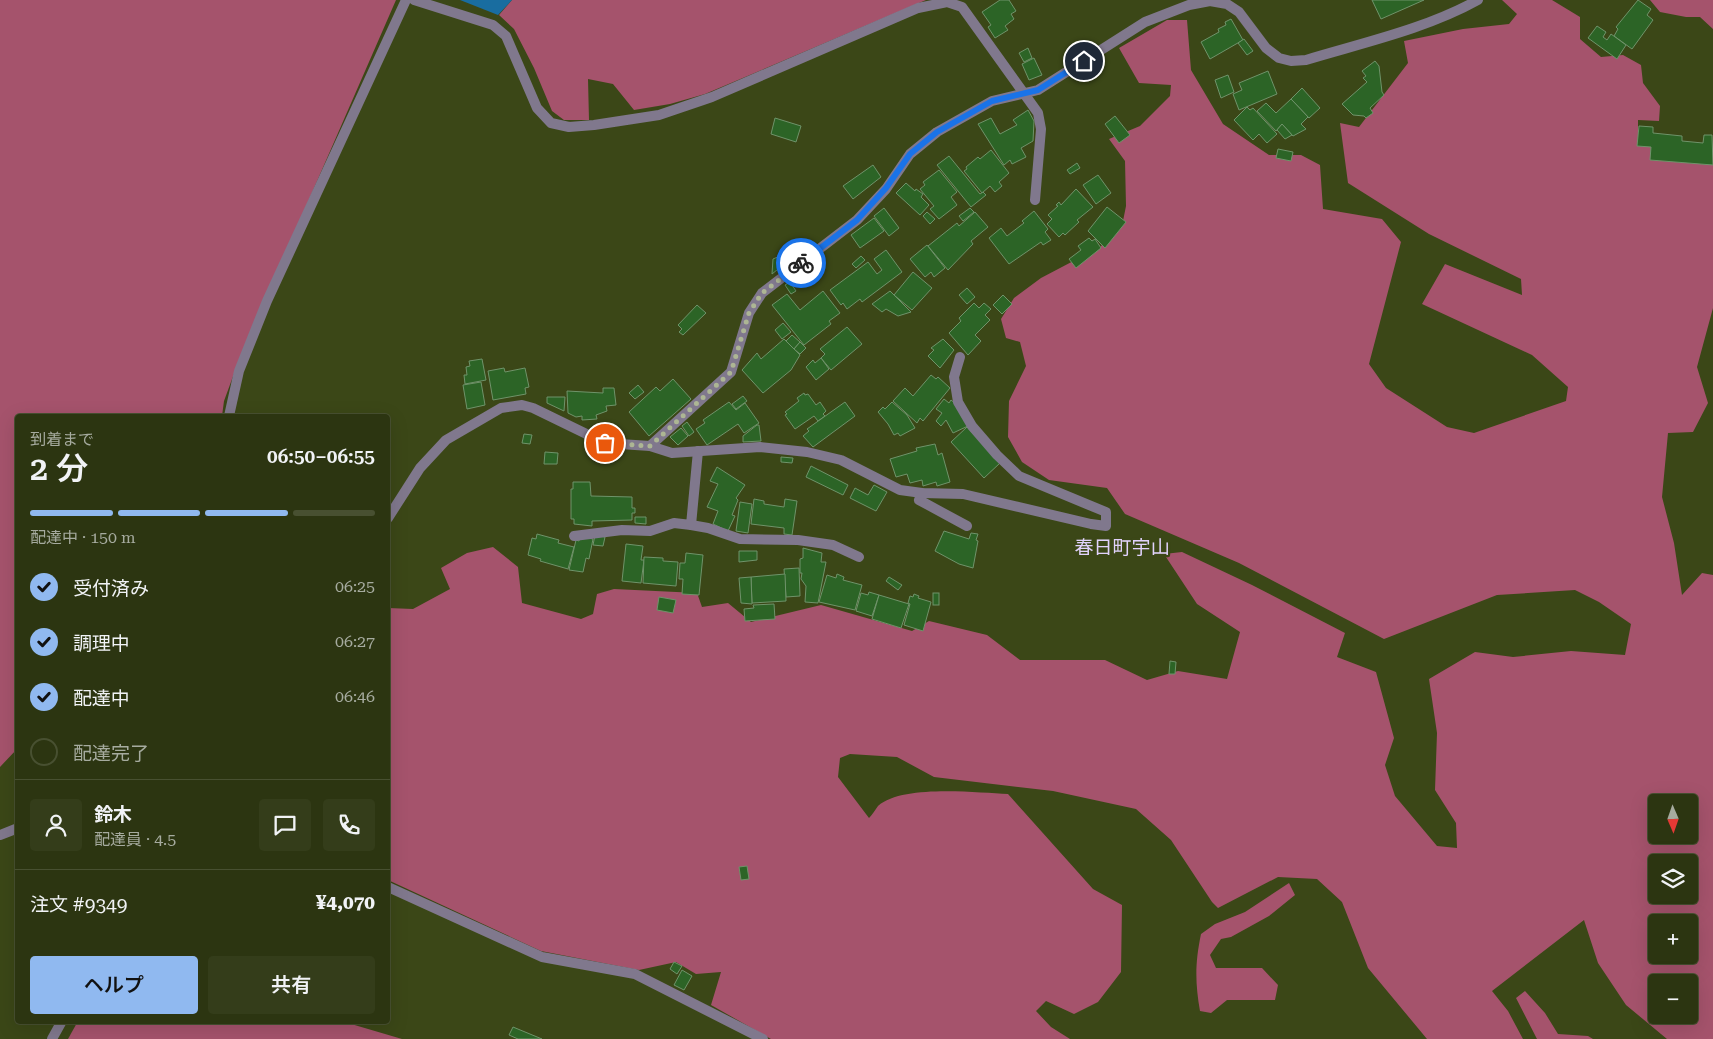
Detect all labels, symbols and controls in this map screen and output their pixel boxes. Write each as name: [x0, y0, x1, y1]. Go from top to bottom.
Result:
pin: [1063, 40, 1105, 82]
icon: home: [1070, 47, 1098, 75]
courier: [776, 238, 826, 288]
icon: bike: [787, 249, 815, 277]
pin: [584, 422, 626, 464]
icon: bag: [591, 429, 619, 457]
text: 到着まで: [30, 430, 94, 449]
text: 06:50–06:55: [267, 445, 375, 468]
text: 2 分: [30, 450, 88, 488]
text: 配達中 · 150 m: [30, 528, 136, 547]
district label: 春日町宇山: [1074, 536, 1170, 559]
icon: check: [30, 573, 58, 601]
text: 受付済み: [73, 577, 149, 600]
text: 06:25: [335, 577, 375, 596]
icon: check: [30, 628, 58, 656]
text: 調理中: [73, 632, 130, 655]
text: 06:27: [335, 632, 375, 651]
icon: check: [30, 683, 58, 711]
text: 配達中: [73, 687, 130, 710]
text: 06:46: [335, 687, 375, 706]
text: 配達完了: [73, 742, 149, 765]
north arrow: [1648, 794, 1698, 844]
map controls: [1648, 794, 1698, 1024]
button: person: [30, 799, 82, 851]
button: chat: [259, 799, 311, 851]
button: phone: [323, 799, 375, 851]
text: 鈴木: [94, 803, 132, 826]
text: 配達員 · 4.5: [94, 830, 176, 849]
button: layers: [1648, 854, 1698, 904]
text: ¥4,070: [316, 891, 375, 914]
text: 注文 #9349: [30, 893, 127, 916]
button: +: [1648, 914, 1698, 964]
button: ヘルプ: [30, 956, 198, 1014]
button: 共有: [208, 956, 375, 1014]
button: −: [1648, 974, 1698, 1024]

